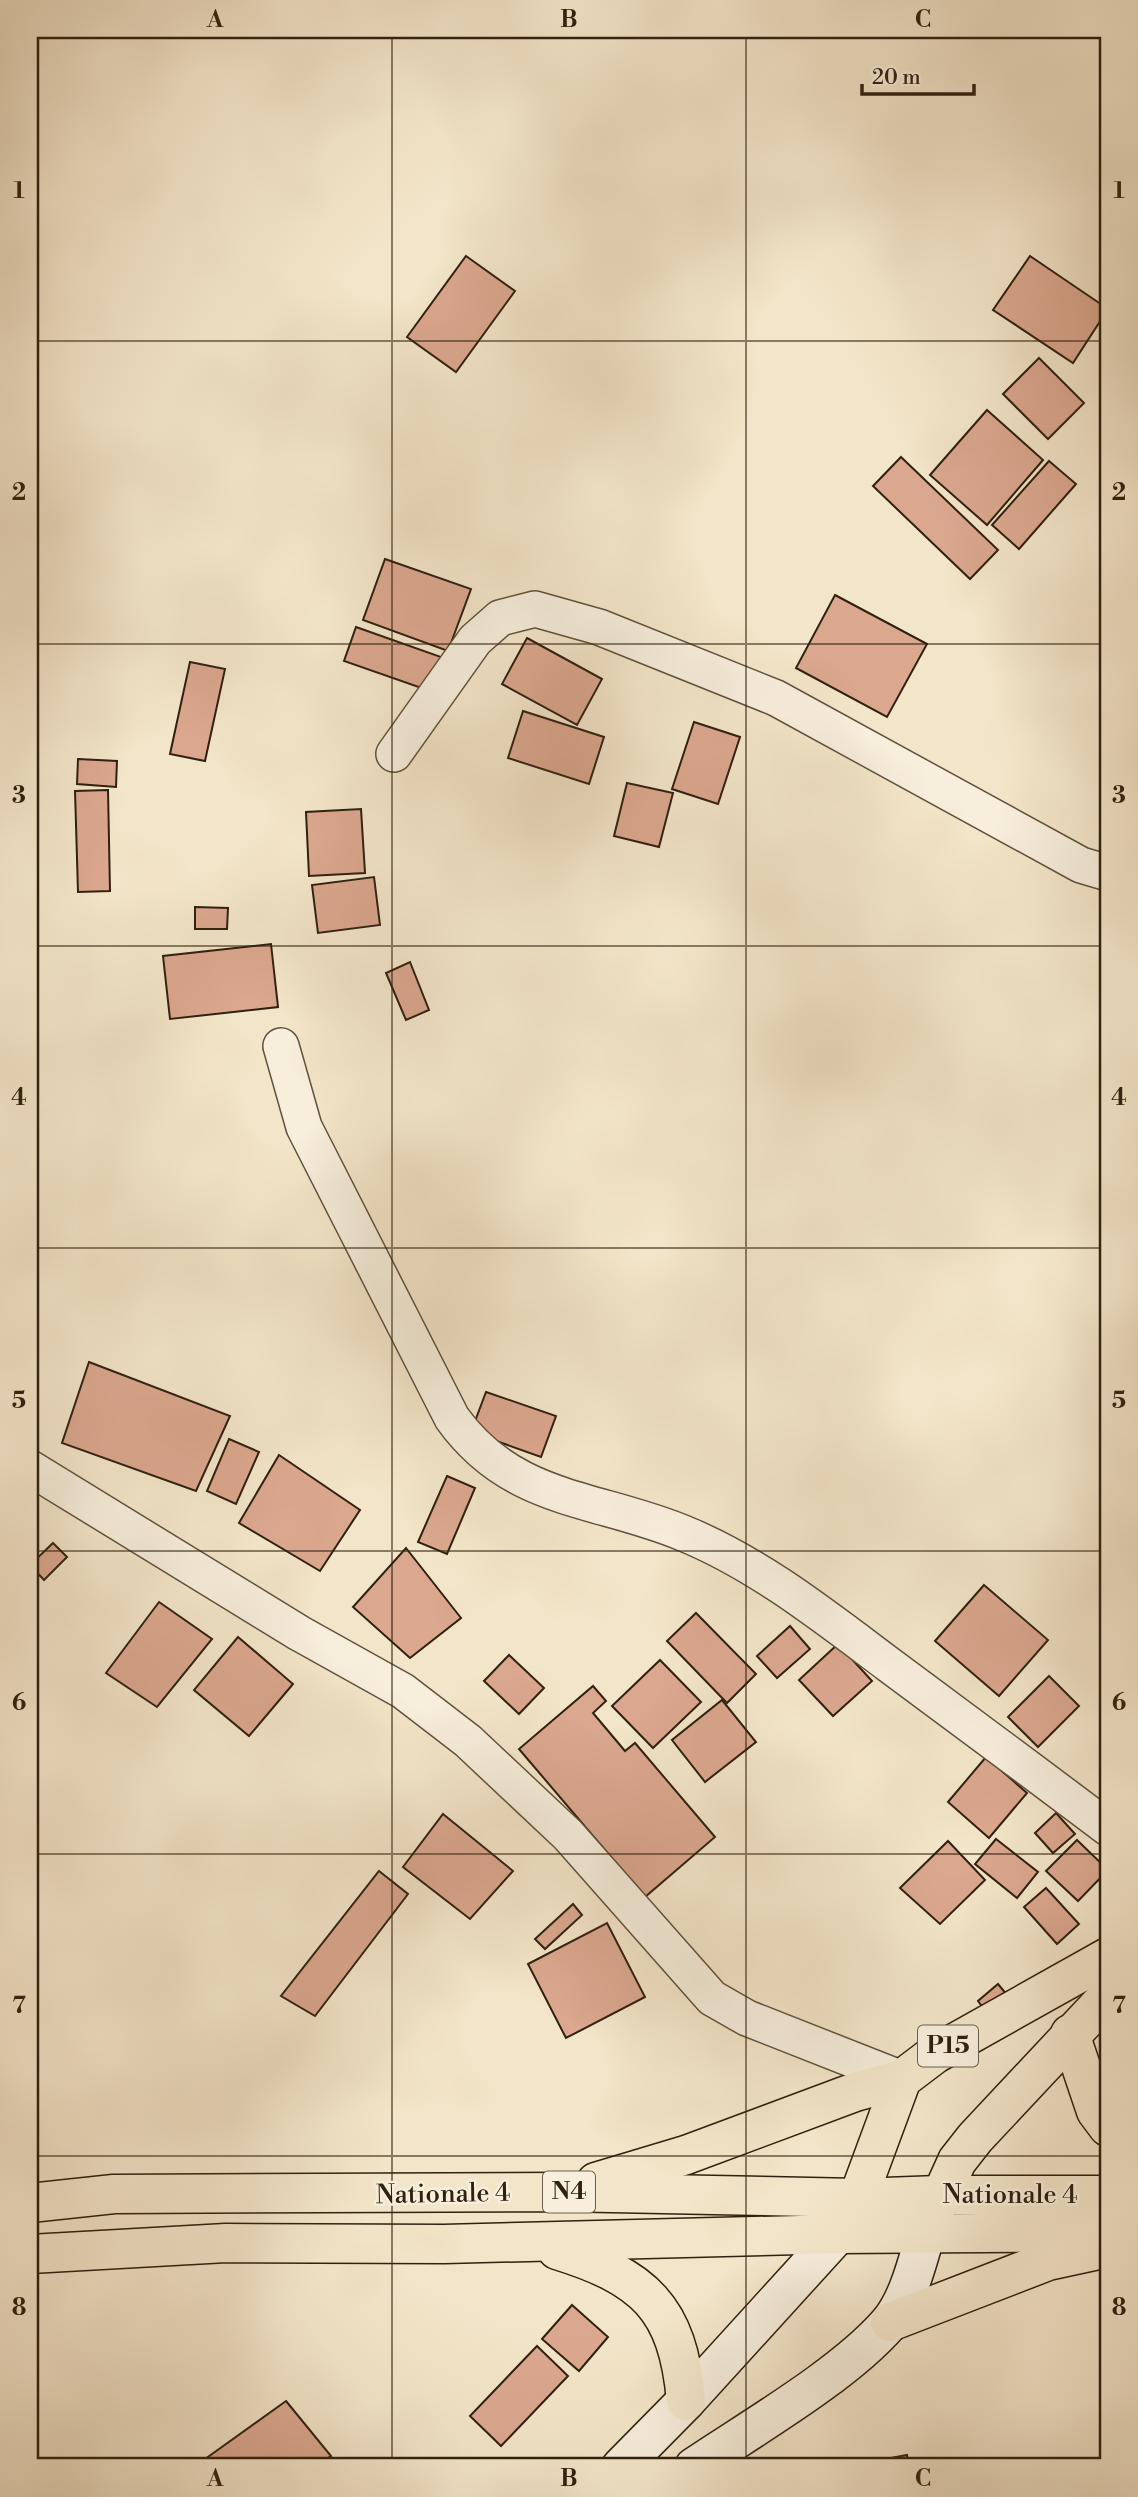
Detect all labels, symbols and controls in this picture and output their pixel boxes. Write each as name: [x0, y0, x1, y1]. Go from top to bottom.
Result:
text: A: [206, 6, 224, 34]
text: B: [560, 6, 578, 34]
text: C: [915, 6, 931, 34]
scale bar: [862, 52, 974, 96]
text: 20 m: [872, 65, 921, 91]
text: 1: [13, 177, 25, 205]
text: 1: [1113, 177, 1125, 205]
text: 2: [12, 479, 26, 507]
text: 2: [1112, 479, 1126, 507]
text: 3: [12, 782, 26, 810]
text: 3: [1112, 782, 1126, 810]
text: 4: [11, 1084, 27, 1112]
text: 4: [1111, 1084, 1127, 1112]
text: 5: [12, 1387, 26, 1415]
text: 5: [1112, 1387, 1126, 1415]
text: 6: [12, 1689, 26, 1717]
text: 6: [1112, 1689, 1126, 1717]
text: 7: [12, 1992, 26, 2020]
text: 7: [1112, 1992, 1126, 2020]
road number: P15: [918, 2025, 978, 2066]
road number: N4: [543, 2172, 595, 2213]
street label: Nationale 4: [375, 2177, 511, 2211]
street label: Nationale 4: [943, 2179, 1077, 2211]
text: 8: [12, 2294, 26, 2322]
text: 8: [1112, 2294, 1126, 2322]
text: A: [206, 2465, 224, 2493]
text: B: [560, 2465, 578, 2493]
text: C: [915, 2465, 931, 2493]

